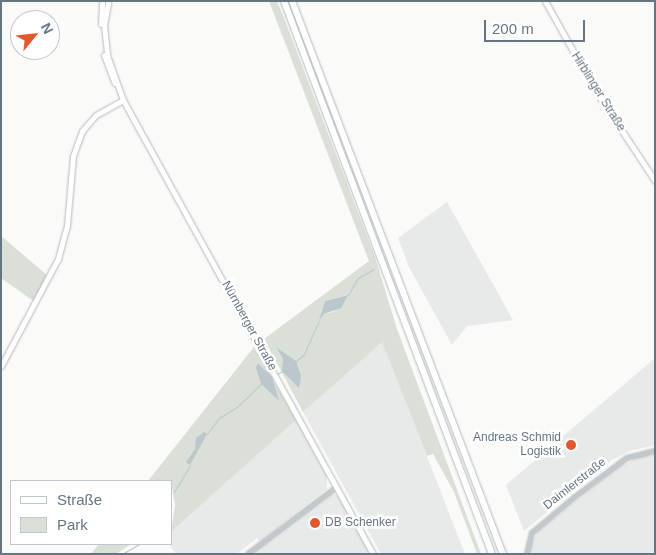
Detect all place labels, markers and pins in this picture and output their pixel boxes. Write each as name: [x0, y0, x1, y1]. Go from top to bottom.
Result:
place label: Andreas Schmid Logistik: [473, 431, 561, 459]
marker: Andreas Schmid Logistik: [565, 439, 577, 451]
place label: DB Schenker: [325, 516, 396, 530]
marker: DB Schenker: [309, 517, 321, 529]

